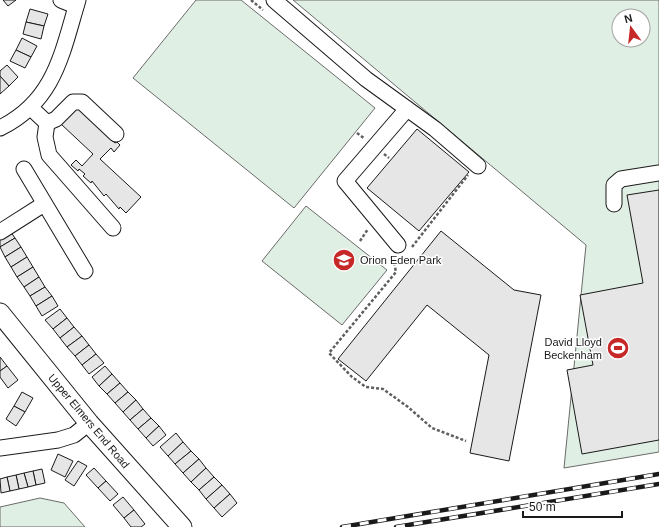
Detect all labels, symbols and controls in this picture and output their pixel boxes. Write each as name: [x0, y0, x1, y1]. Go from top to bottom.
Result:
north arrow: [611, 8, 651, 48]
text: N: [623, 12, 634, 25]
school or university icon: Orion Eden Park: [331, 247, 357, 273]
place label: Orion Eden Park: [360, 254, 442, 266]
sports icon: David Lloyd Beckenham: [605, 335, 631, 361]
place label: David Lloyd Beckenham: [544, 336, 602, 361]
street label: Upper Elmers End Road: [46, 371, 132, 471]
scale bar: [523, 493, 622, 519]
text: 50 m: [529, 500, 556, 514]

